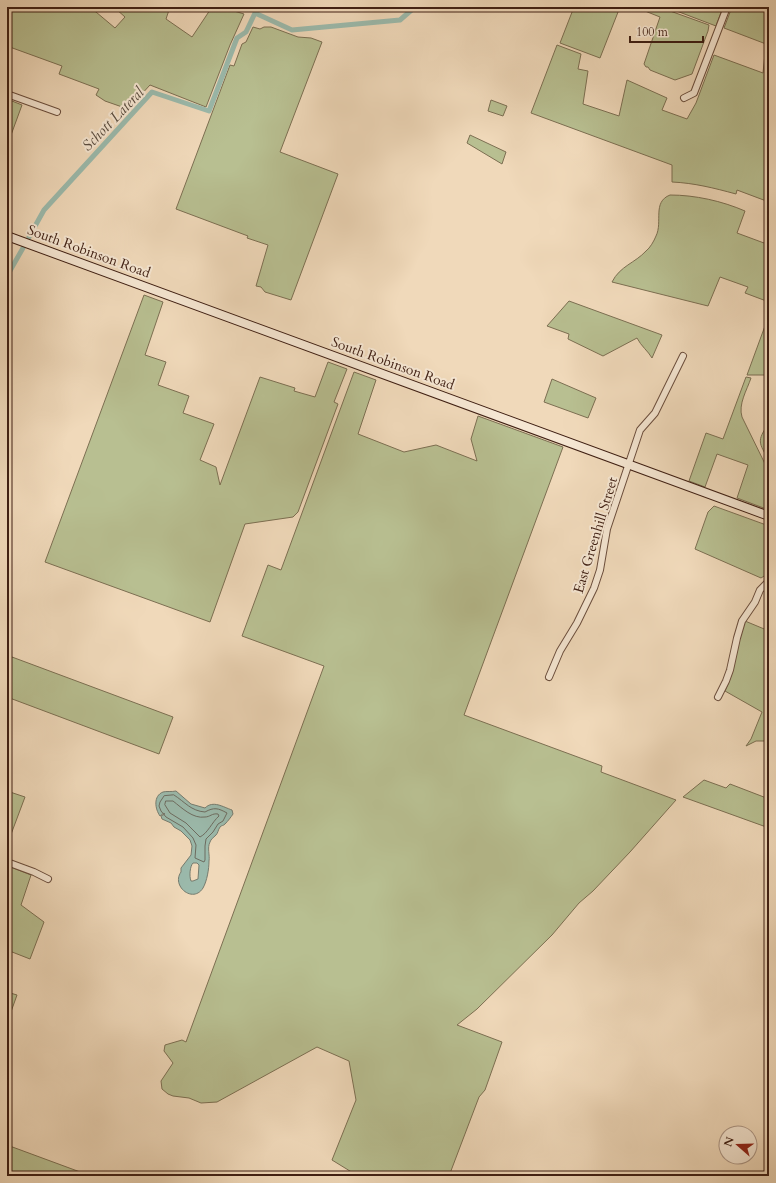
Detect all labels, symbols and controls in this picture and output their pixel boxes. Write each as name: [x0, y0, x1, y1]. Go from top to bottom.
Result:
scale bar: [630, 18, 703, 44]
text: 100 m: [636, 24, 669, 40]
water label: Schott Lateral: [78, 82, 149, 155]
street label: South Robinson Road: [25, 220, 153, 283]
street label: South Robinson Road: [329, 332, 457, 395]
street label: East Greenhill Street: [569, 474, 622, 596]
north arrow: [718, 1125, 758, 1165]
text: N: [720, 1134, 738, 1149]

